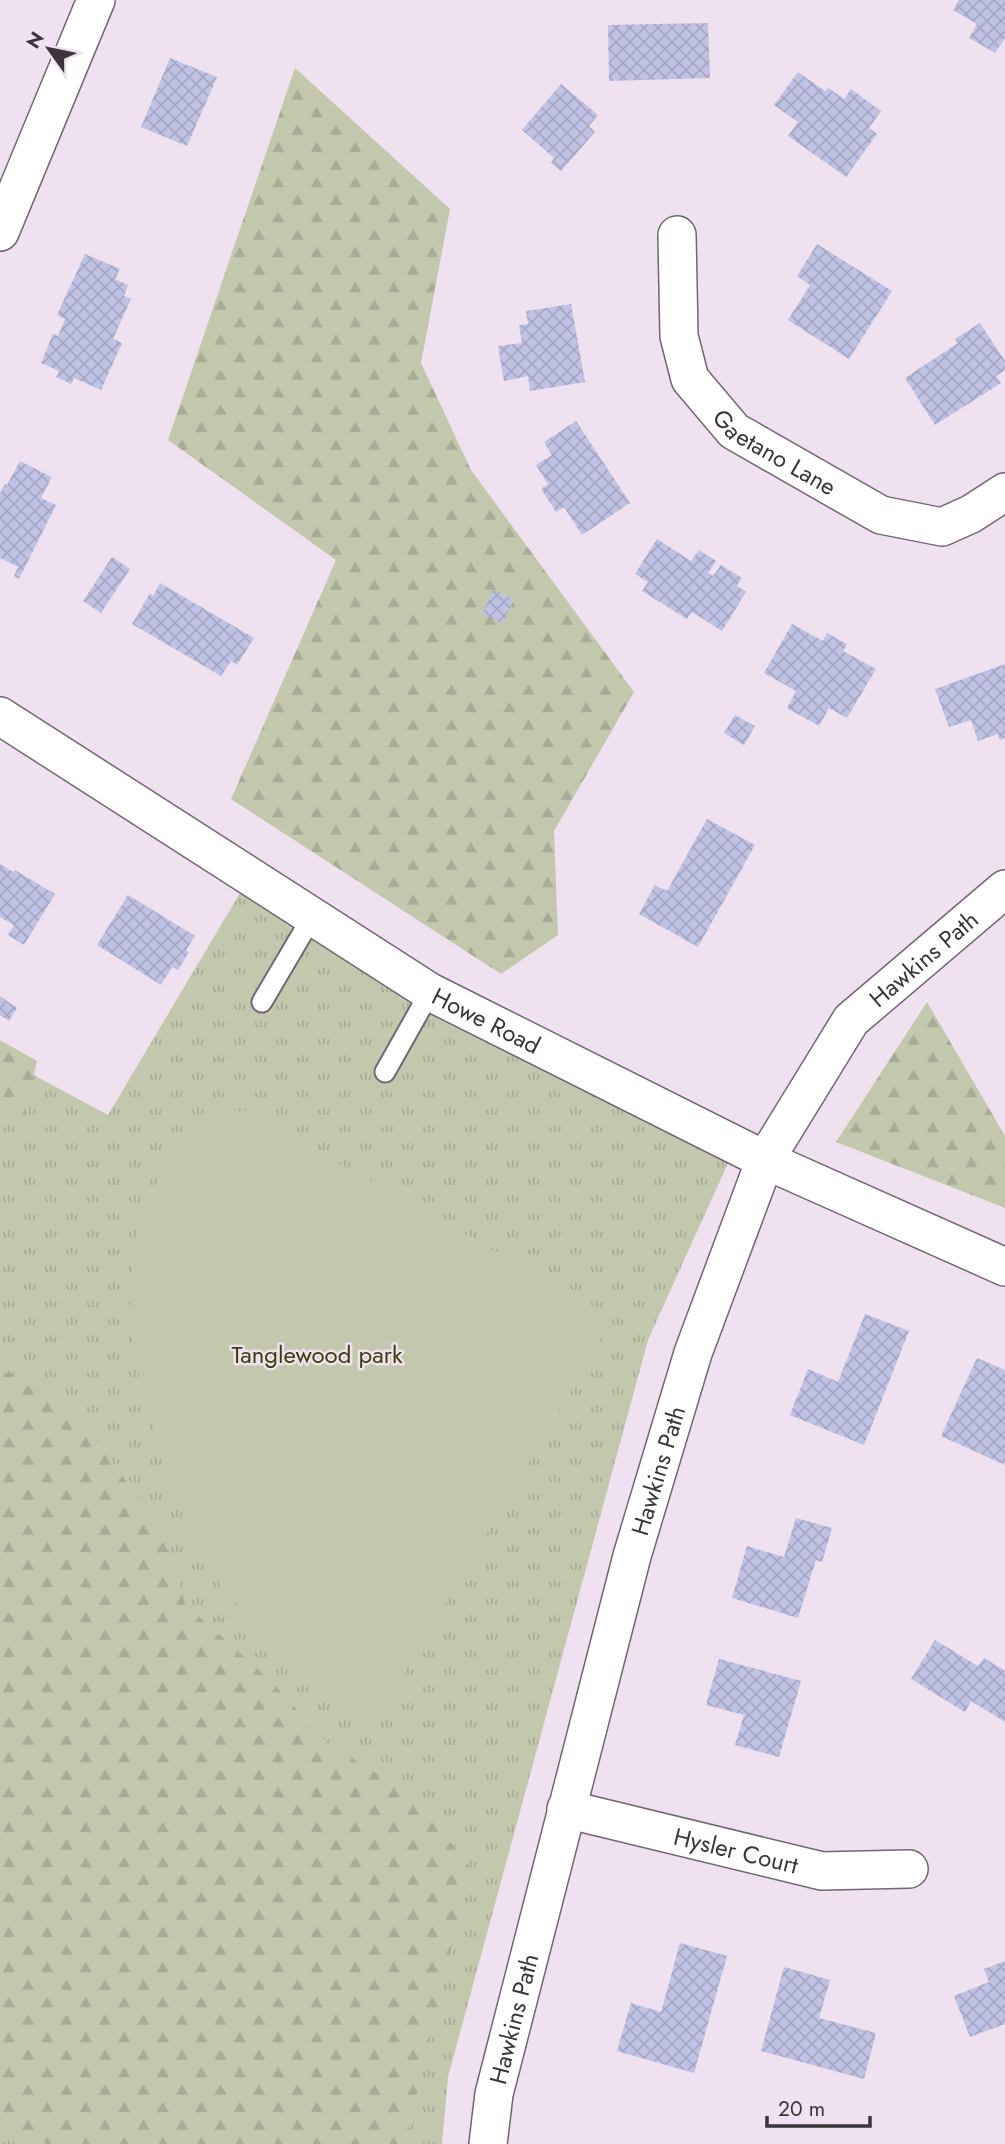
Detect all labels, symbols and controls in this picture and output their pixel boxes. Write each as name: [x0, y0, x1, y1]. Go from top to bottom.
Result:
north arrow: [14, 14, 84, 84]
text: N: [20, 26, 51, 54]
street label: Gaetano Lane: [705, 401, 843, 504]
street label: Hawkins Path: [861, 902, 986, 1015]
street label: Howe Road: [426, 978, 547, 1062]
park label: Tanglewood park: [231, 1337, 403, 1372]
street label: Hawkins Path: [622, 1402, 694, 1540]
street label: Hysler Court: [670, 1818, 802, 1882]
street label: Hawkins Path: [480, 1950, 547, 2088]
scale bar: [767, 2084, 870, 2128]
text: 20 m: [778, 2094, 825, 2124]

